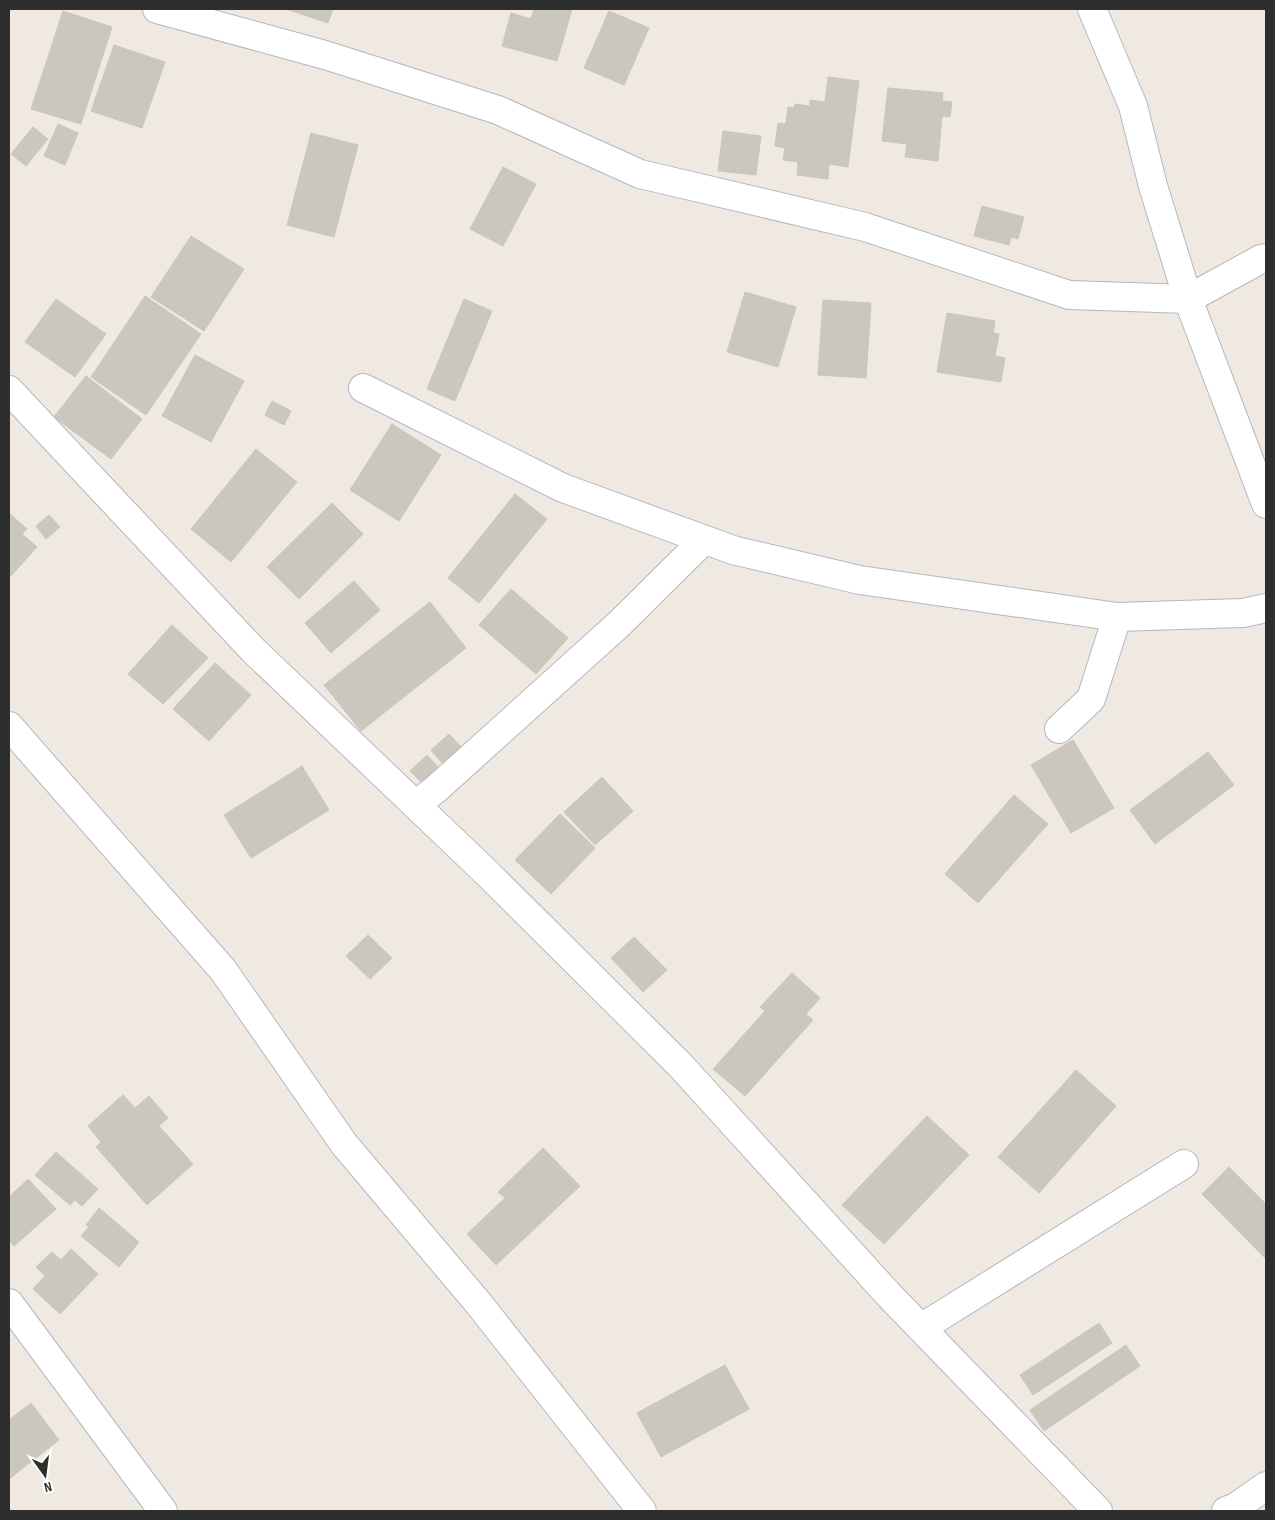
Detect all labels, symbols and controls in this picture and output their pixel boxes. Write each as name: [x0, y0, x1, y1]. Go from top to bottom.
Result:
north arrow: [20, 1450, 70, 1500]
text: N: [42, 1478, 54, 1496]

